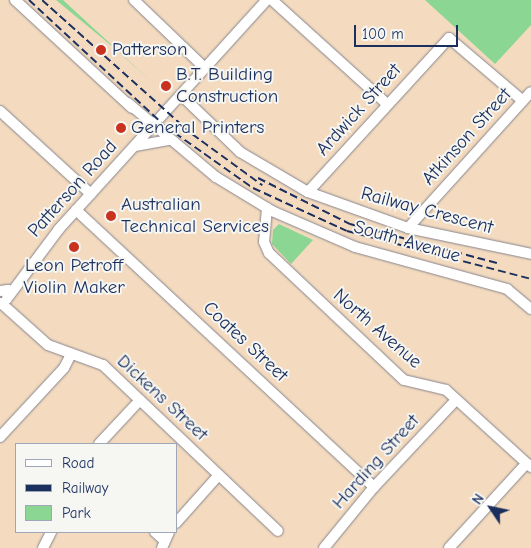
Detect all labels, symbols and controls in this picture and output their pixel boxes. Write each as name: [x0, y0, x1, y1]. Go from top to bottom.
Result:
scale bar: [356, 15, 460, 47]
text: 100 m: [362, 25, 404, 43]
place label: Patterson: [112, 39, 187, 61]
marker: Patterson: [94, 43, 108, 57]
street label: Ardwick Street: [312, 59, 406, 161]
place label: B.T. Building Construction: [176, 64, 278, 108]
marker: B.T. Building Construction: [160, 80, 172, 92]
street label: Atkinson Street: [417, 84, 517, 190]
place label: General Printers: [131, 117, 264, 139]
marker: General Printers: [115, 122, 127, 134]
street label: Patterson Road: [23, 136, 123, 242]
street label: Railway Crescent: [358, 182, 496, 240]
place label: Australian Technical Services: [121, 194, 269, 238]
marker: Australian Technical Services: [105, 210, 117, 222]
street label: South Avenue: [351, 216, 463, 268]
marker: Leon Petroff Violin Maker: [68, 241, 80, 253]
place label: Leon Petroff Violin Maker: [23, 255, 125, 299]
street label: North Avenue: [328, 284, 426, 374]
street label: Coates Street: [198, 297, 292, 387]
street label: Dickens Street: [112, 350, 212, 446]
street label: Harding Street: [328, 410, 424, 514]
legend: [15, 443, 178, 533]
text: Road: [62, 454, 94, 472]
text: Railway: [62, 479, 108, 497]
north arrow: [466, 483, 516, 533]
text: N: [469, 491, 488, 508]
text: Park: [62, 504, 91, 522]

